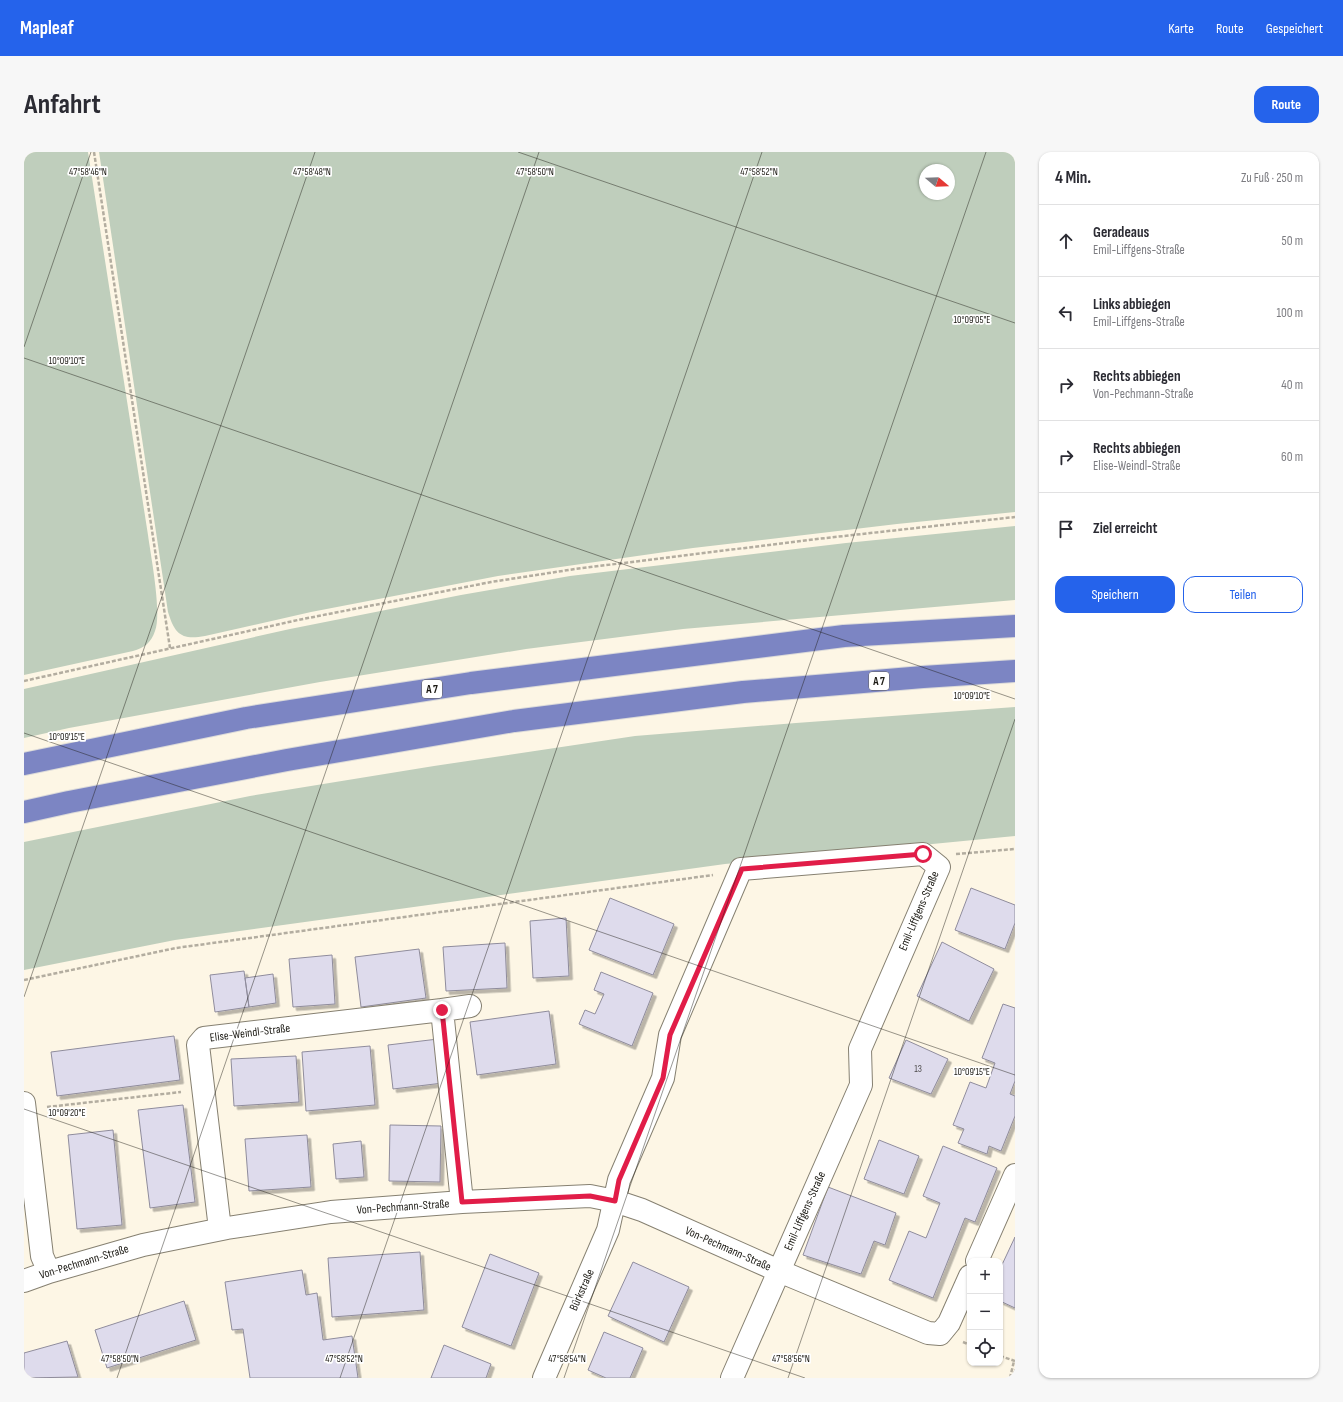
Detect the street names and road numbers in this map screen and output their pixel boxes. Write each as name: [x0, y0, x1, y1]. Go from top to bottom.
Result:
road number: A 7: [869, 672, 889, 690]
road number: A 7: [422, 680, 442, 698]
street label: Emil-Liffgens-Straße: [896, 869, 943, 953]
street label: Elise-Weindl-Straße: [209, 1021, 291, 1045]
street label: Emil-Liffgens-Straße: [781, 1169, 829, 1253]
street label: Von-Pechmann-Straße: [356, 1196, 450, 1218]
street label: Von-Pechmann-Straße: [683, 1223, 774, 1275]
street label: Von-Pechmann-Straße: [37, 1241, 131, 1283]
street label: Bürkstraße: [566, 1267, 598, 1313]

